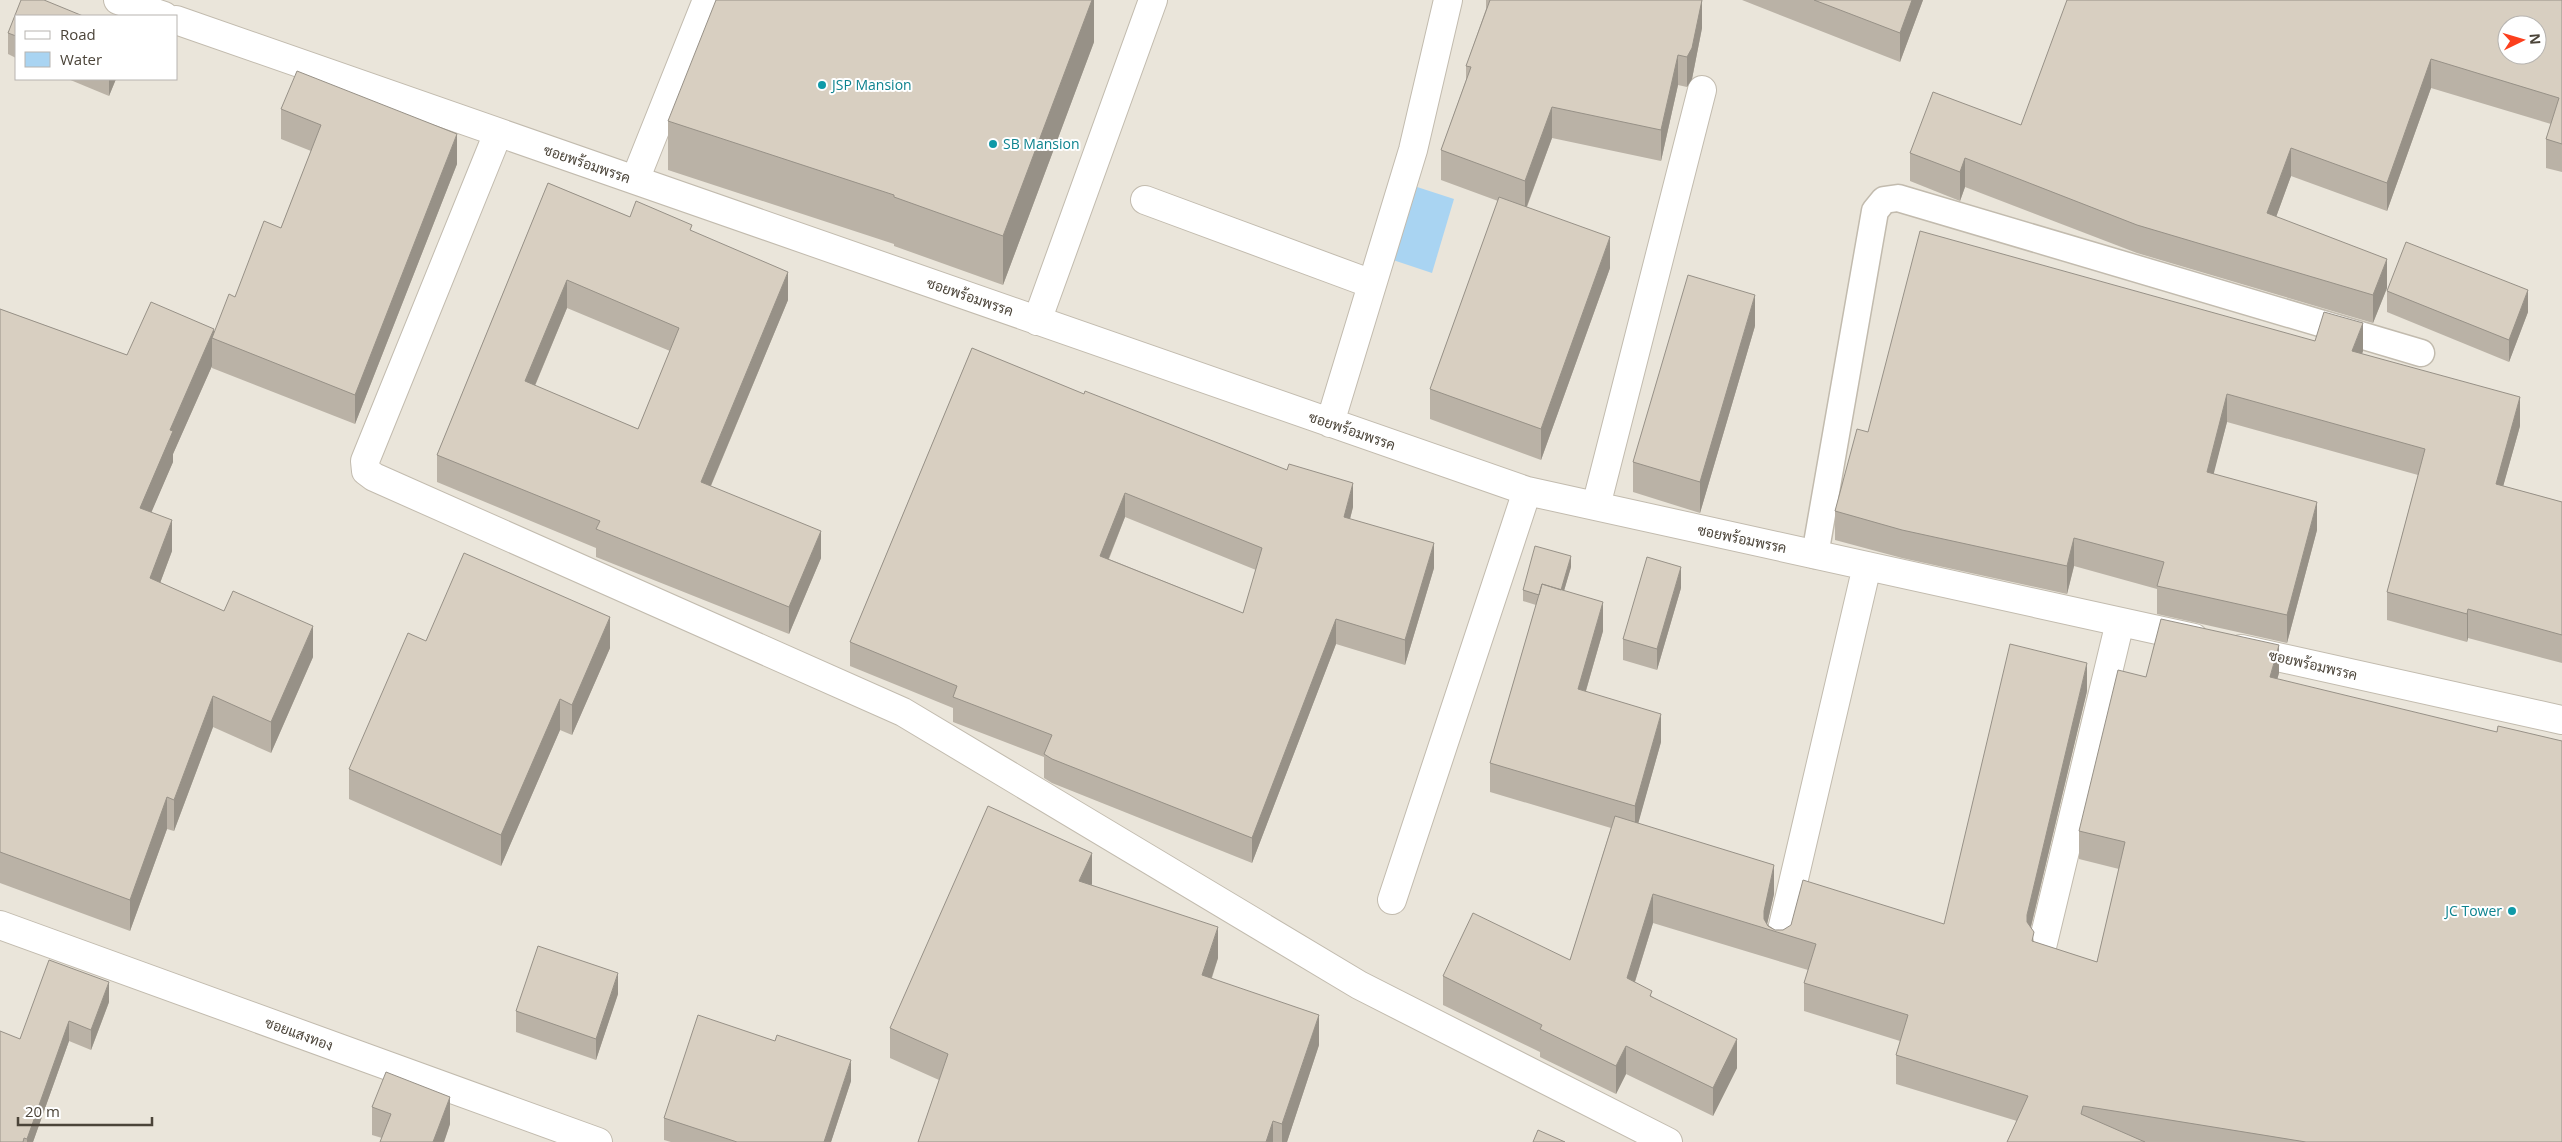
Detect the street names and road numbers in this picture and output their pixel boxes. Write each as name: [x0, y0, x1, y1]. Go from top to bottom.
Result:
street label: ซอยพร้อมพรรค: [541, 140, 633, 187]
street label: ซอยพร้อมพรรค: [924, 273, 1016, 320]
street label: ซอยพร้อมพรรค: [1306, 407, 1398, 454]
street label: ซอยพร้อมพรรค: [1696, 520, 1788, 557]
street label: ซอยพร้อมพรรค: [2267, 645, 2359, 684]
street label: ซอยแสงทอง: [262, 1012, 336, 1055]

